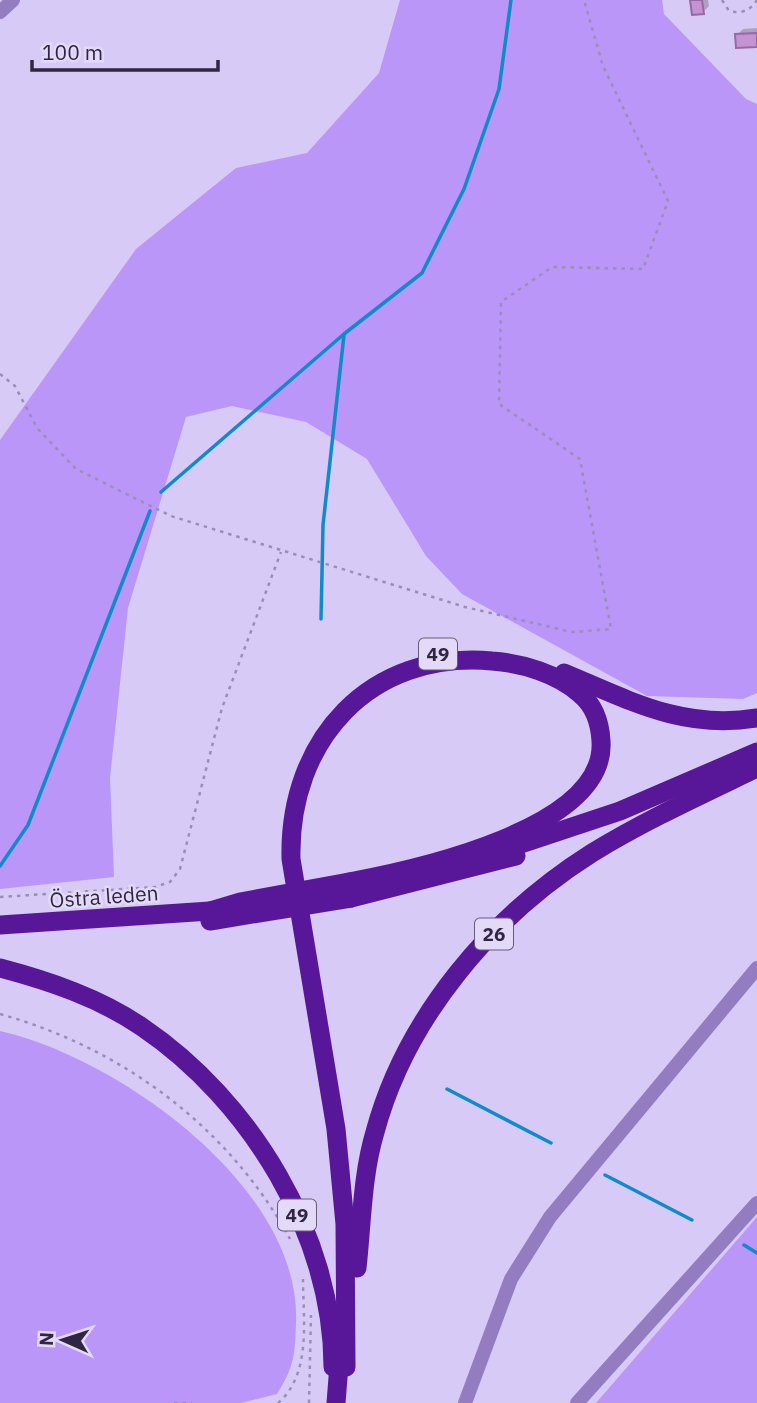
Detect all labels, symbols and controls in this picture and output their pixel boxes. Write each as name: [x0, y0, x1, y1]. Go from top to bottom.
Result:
scale bar: [32, 28, 217, 72]
text: 100 m: [42, 38, 103, 66]
road number: 49: [419, 638, 457, 670]
street label: Östra leden: [49, 878, 159, 914]
road number: 26: [475, 918, 513, 950]
road number: 49: [278, 1200, 316, 1231]
north arrow: [28, 1305, 98, 1375]
text: N: [34, 1332, 58, 1347]

